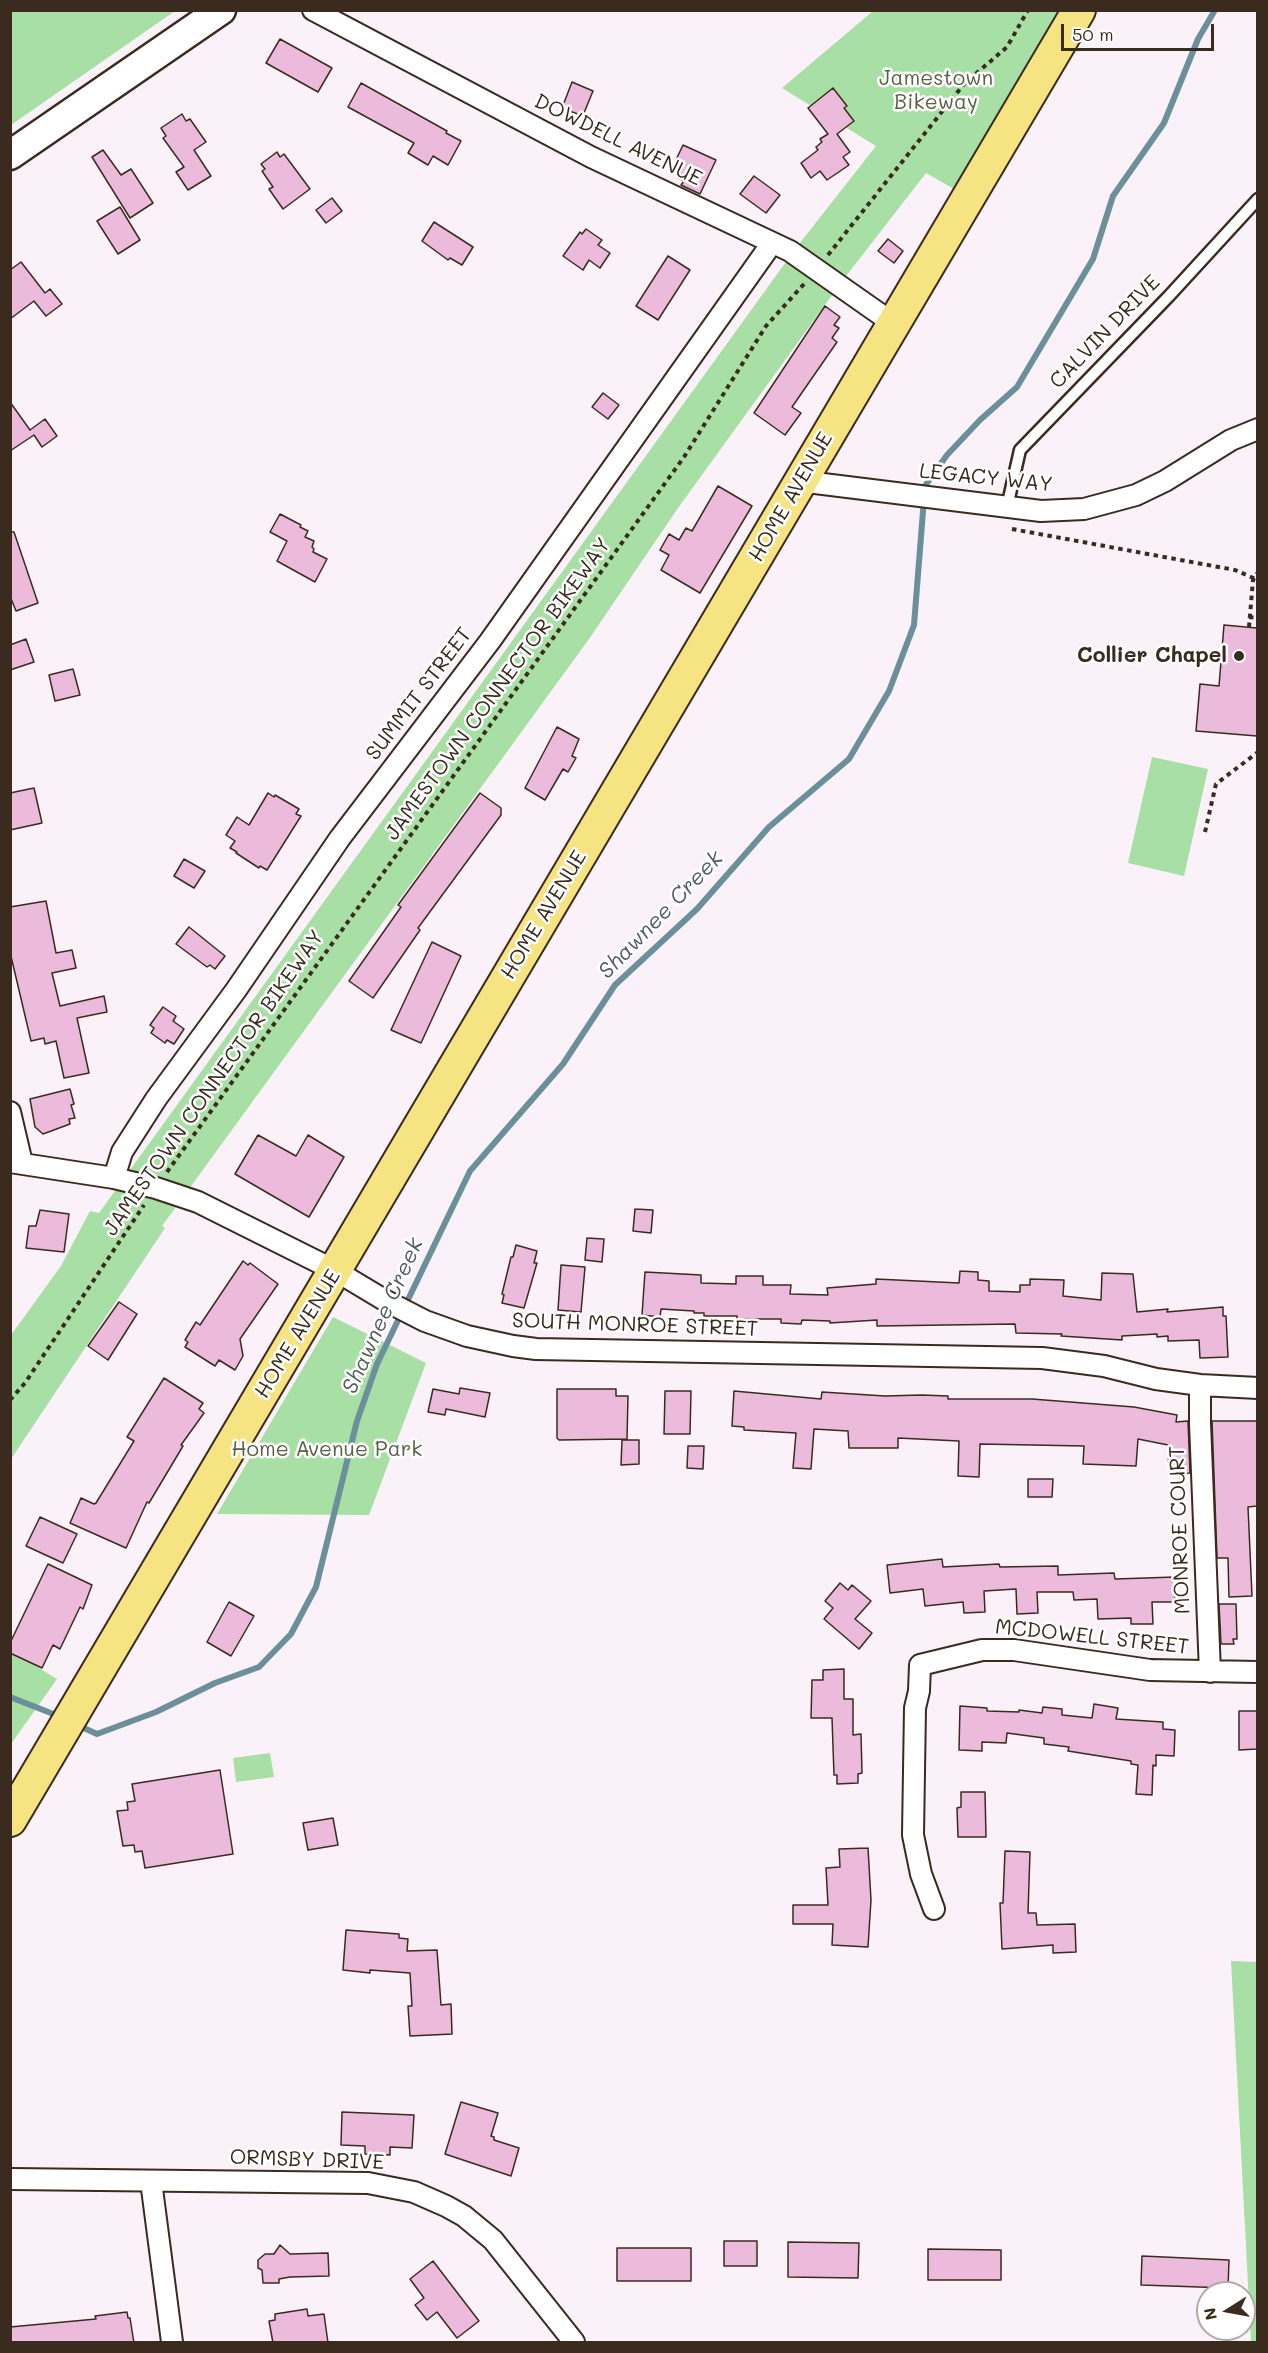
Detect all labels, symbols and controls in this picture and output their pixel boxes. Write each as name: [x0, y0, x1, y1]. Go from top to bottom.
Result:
scale bar: [1064, 12, 1217, 50]
text: 50 m: [1072, 22, 1114, 46]
park label: Jamestown Bikeway: [879, 66, 993, 116]
street label: DOWDELL AVENUE: [530, 89, 706, 191]
street label: CALVIN DRIVE: [1044, 270, 1166, 394]
street label: HOME AVENUE: [744, 428, 838, 566]
street label: LEGACY WAY: [918, 458, 1054, 498]
street label: JAMESTOWN CONNECTOR BIKEWAY: [380, 533, 616, 845]
street label: SUMMIT STREET: [361, 623, 477, 765]
place label: Collier Chapel: [1077, 643, 1227, 669]
marker: Collier Chapel: [1232, 649, 1246, 663]
street label: HOME AVENUE: [496, 846, 592, 984]
water label: Shawnee Creek: [593, 846, 729, 984]
street label: JAMESTOWN CONNECTOR BIKEWAY: [98, 925, 330, 1241]
water label: Shawnee Creek: [337, 1234, 429, 1398]
street label: HOME AVENUE: [250, 1265, 346, 1403]
street label: SOUTH MONROE STREET: [511, 1308, 759, 1342]
park label: Home Avenue Park: [232, 1437, 422, 1463]
street label: MONROE COURT: [1164, 1445, 1196, 1615]
street label: MCDOWELL STREET: [994, 1614, 1190, 1660]
street label: ORMSBY DRIVE: [229, 2145, 385, 2175]
north arrow: [1196, 2281, 1256, 2341]
text: N: [1198, 2306, 1221, 2322]

